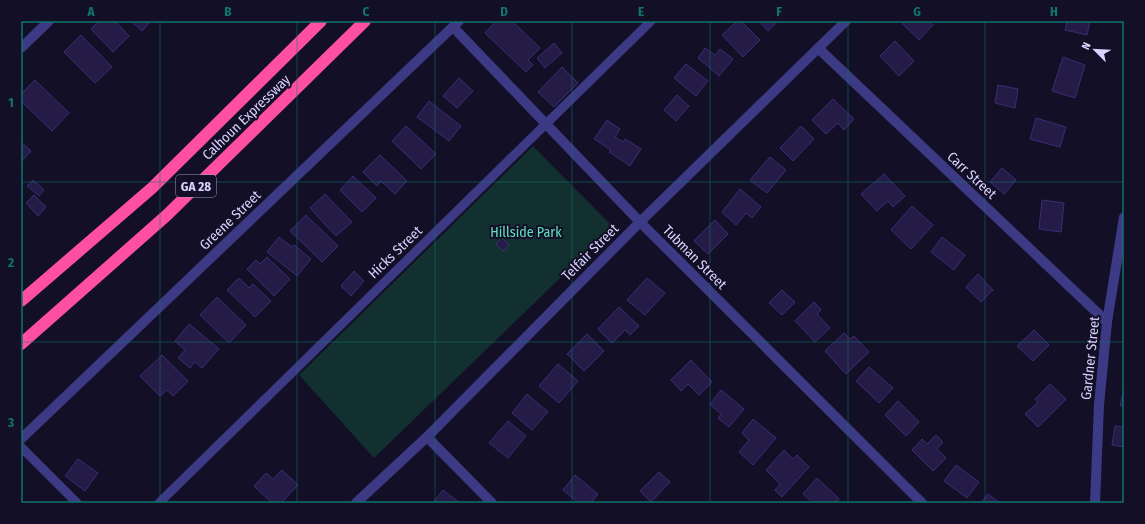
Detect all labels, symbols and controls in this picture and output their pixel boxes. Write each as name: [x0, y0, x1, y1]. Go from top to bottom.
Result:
text: A: [86, 4, 95, 19]
text: B: [224, 4, 232, 19]
text: C: [363, 4, 370, 19]
text: D: [500, 4, 508, 19]
text: E: [638, 4, 644, 19]
text: F: [776, 4, 782, 19]
text: G: [913, 4, 921, 19]
text: H: [1050, 4, 1058, 19]
north arrow: [1075, 30, 1115, 70]
text: N: [1079, 40, 1094, 52]
street label: Calhoun Expressway: [199, 71, 294, 164]
text: 1: [8, 95, 14, 110]
street label: Carr Street: [943, 148, 1000, 203]
road number: GA 28: [176, 175, 216, 197]
street label: Greene Street: [196, 187, 265, 254]
street label: Telfair Street: [558, 220, 623, 284]
street label: Hicks Street: [365, 222, 426, 282]
street label: Tubman Street: [659, 222, 730, 293]
park label: Hillside Park: [490, 224, 562, 241]
text: 2: [7, 255, 14, 270]
street label: Gardner Street: [1078, 315, 1103, 401]
text: 3: [7, 415, 14, 430]

